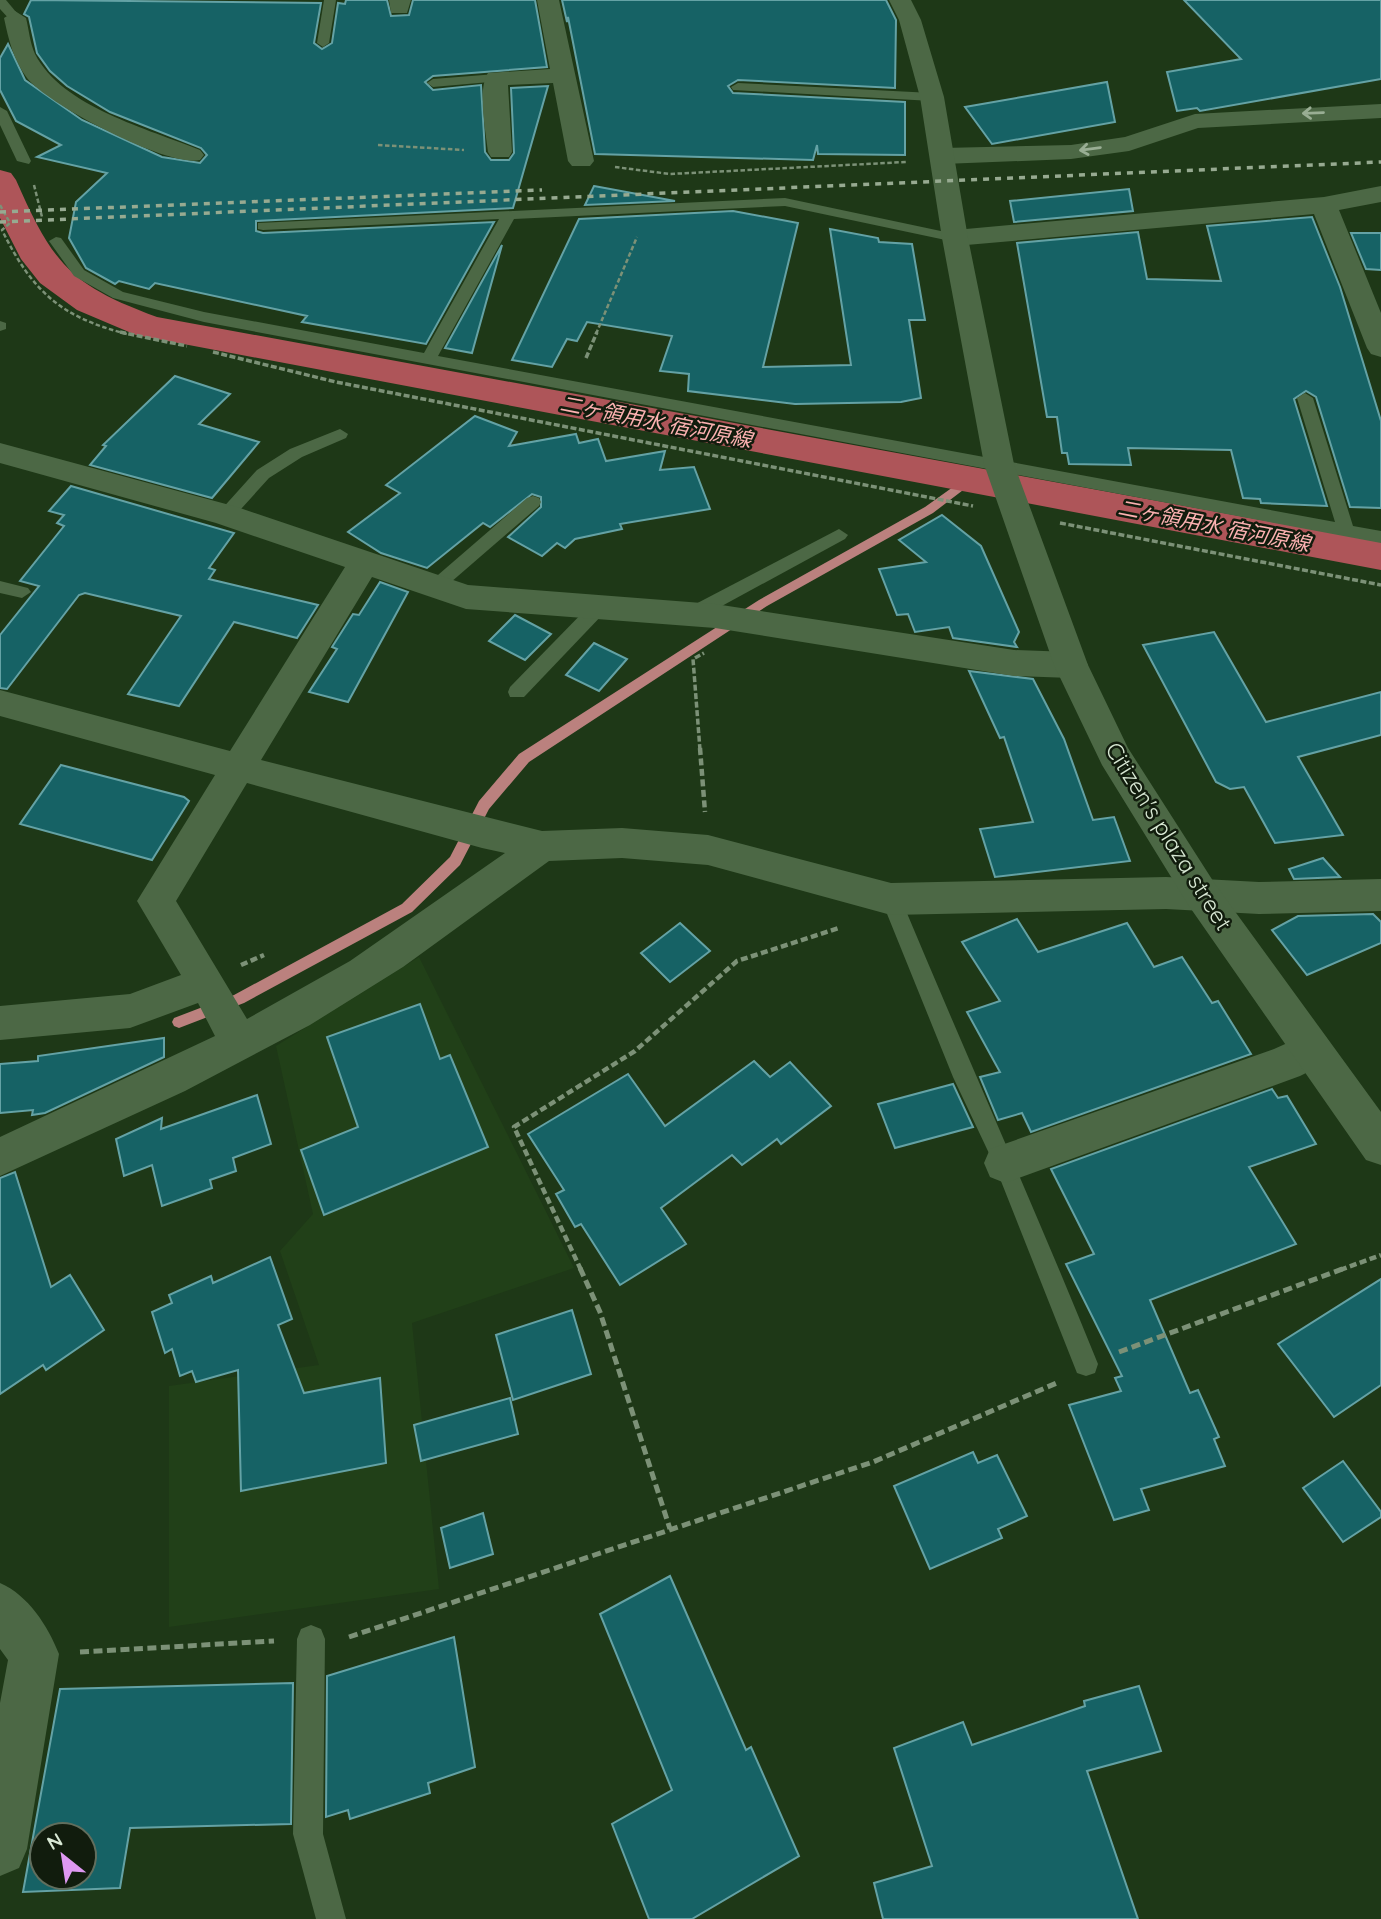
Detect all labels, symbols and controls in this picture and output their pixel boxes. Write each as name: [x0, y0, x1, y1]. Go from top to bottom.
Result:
one-way arrow: [1302, 106, 1325, 120]
one-way arrow: [1079, 143, 1102, 156]
water label: 二ヶ領用水 宿河原線: [558, 390, 757, 453]
water label: 二ヶ領用水 宿河原線: [1116, 494, 1315, 557]
street label: Citizen's plaza street: [1099, 737, 1239, 936]
north arrow: [28, 1821, 98, 1891]
text: N: [42, 1827, 67, 1855]

